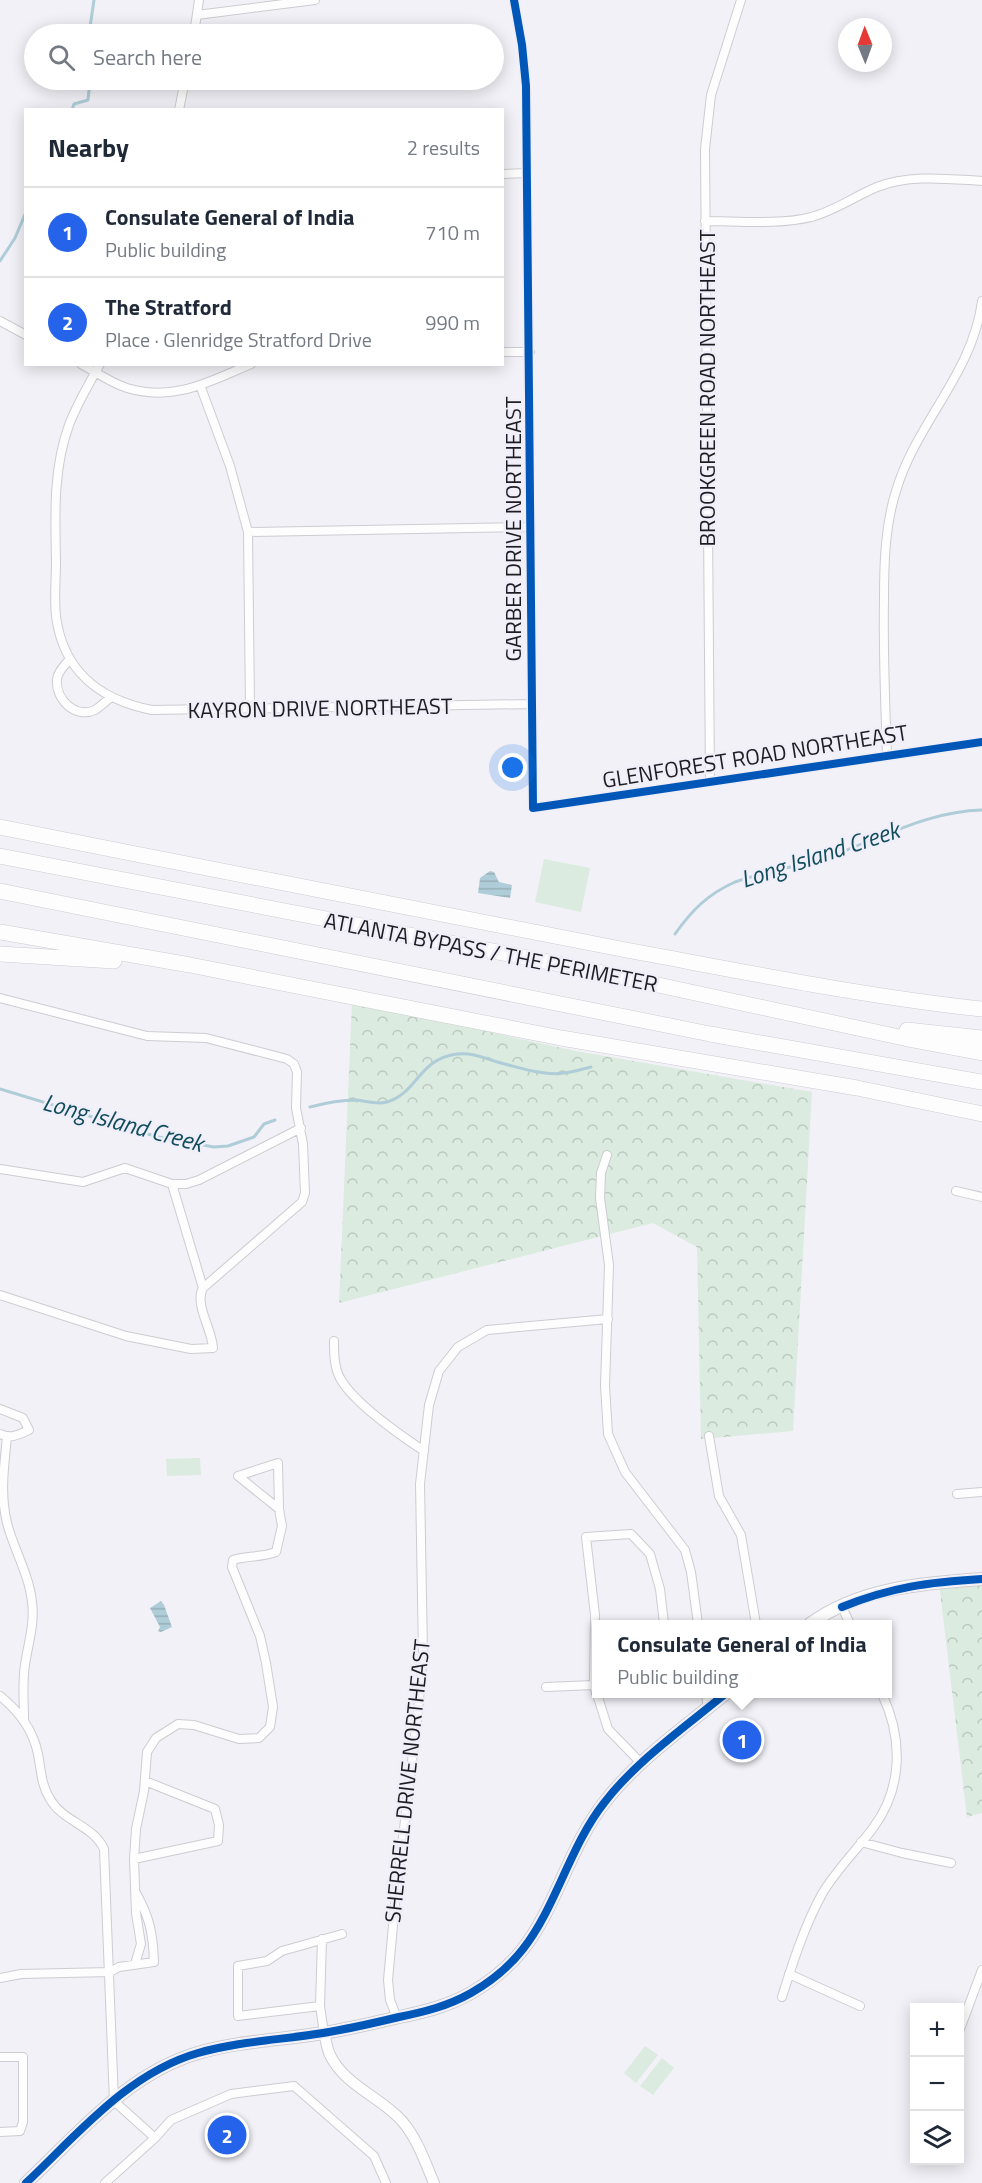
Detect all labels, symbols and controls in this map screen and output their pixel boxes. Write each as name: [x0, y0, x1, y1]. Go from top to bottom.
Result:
north arrow: [838, 18, 892, 72]
search box: [24, 24, 504, 90]
text: Search here: [93, 40, 202, 74]
icon: search: [45, 41, 78, 74]
text: Nearby: [48, 128, 129, 167]
text: 2 results: [407, 132, 480, 163]
text: Consulate General of India: [105, 200, 355, 234]
text: 1: [62, 217, 73, 248]
text: 710 m: [425, 217, 480, 248]
street label: BROOKGREEN ROAD NORTHEAST: [690, 229, 724, 547]
text: Public building: [105, 234, 226, 265]
text: The Stratford: [105, 290, 232, 324]
text: 2: [62, 307, 73, 338]
text: 990 m: [425, 307, 480, 338]
text: Place · Glenridge Stratford Drive: [105, 324, 372, 355]
street label: GARBER DRIVE NORTHEAST: [496, 396, 530, 662]
street label: KAYRON DRIVE NORTHEAST: [187, 689, 453, 727]
street label: GLENFOREST ROAD NORTHEAST: [600, 715, 911, 797]
your location: [498, 753, 527, 782]
water label: Long Island Creek: [736, 810, 907, 897]
street label: ATLANTA BYPASS / THE PERIMETER: [321, 903, 661, 1001]
water label: Long Island Creek: [39, 1083, 211, 1162]
popup: [592, 1620, 892, 1698]
text: Consulate General of India: [617, 1627, 867, 1661]
street label: SHERRELL DRIVE NORTHEAST: [375, 1637, 439, 1924]
text: Public building: [617, 1661, 738, 1692]
pin: 1: [722, 1718, 762, 1762]
map controls: [910, 2003, 964, 2165]
button: +: [910, 2003, 964, 2057]
button: −: [910, 2057, 964, 2111]
button: layers: [910, 2111, 964, 2165]
pin: 2: [208, 2112, 246, 2158]

